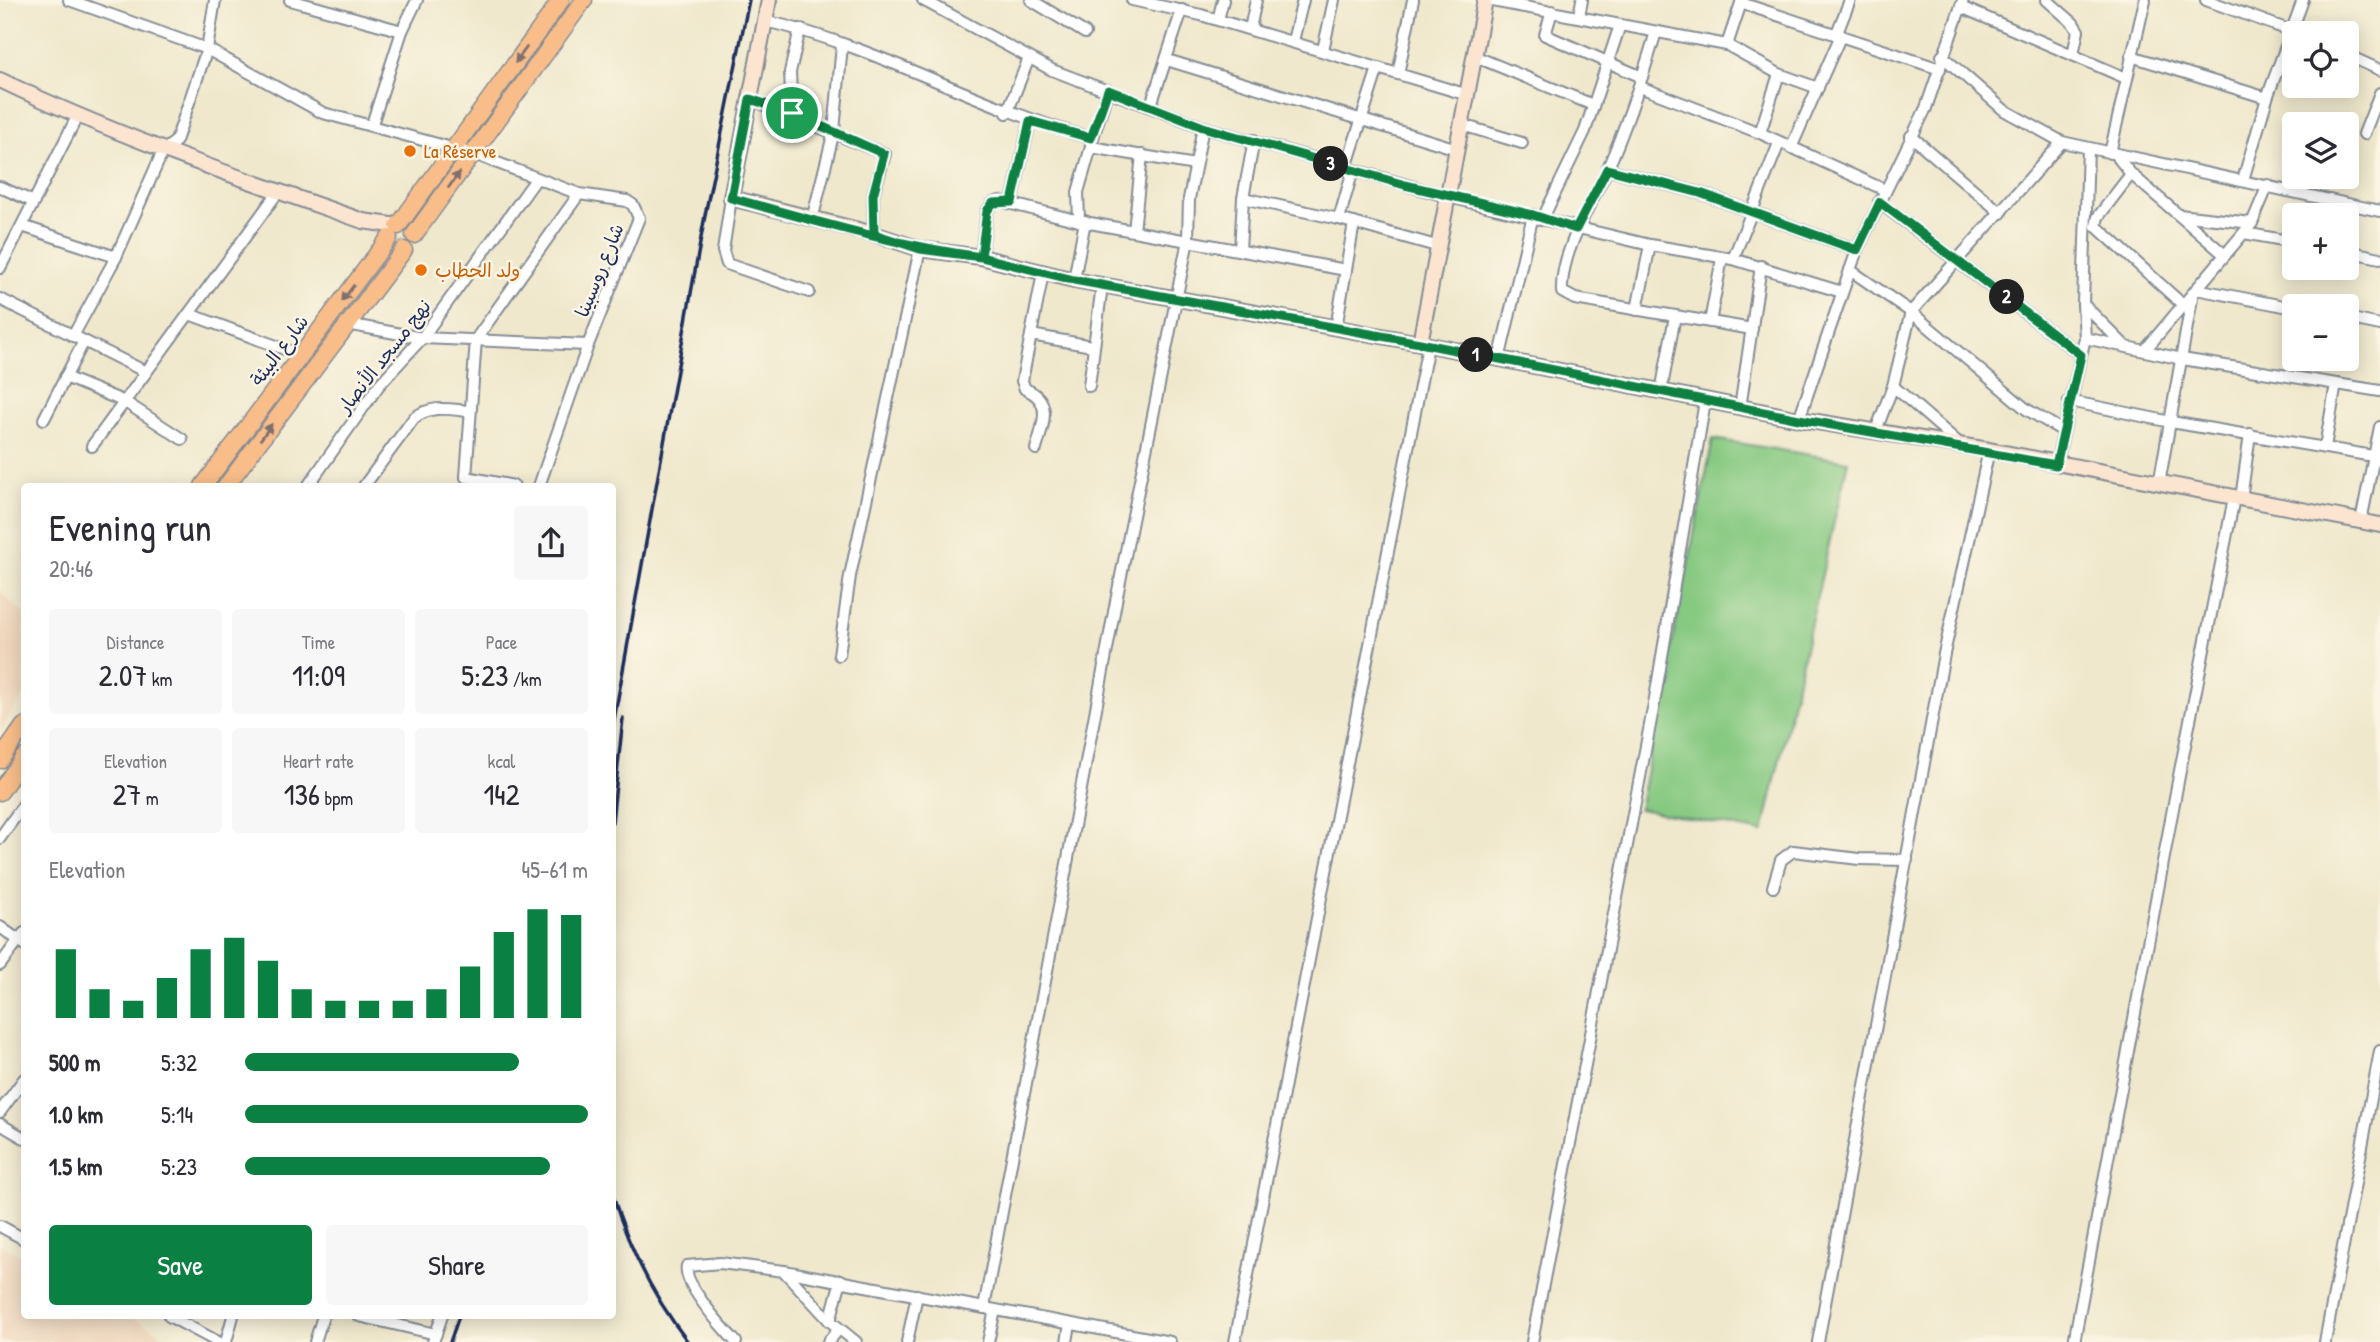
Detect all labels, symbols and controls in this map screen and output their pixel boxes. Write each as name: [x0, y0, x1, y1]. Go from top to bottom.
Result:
map controls: [2282, 21, 2359, 371]
button: locate: [2282, 21, 2359, 98]
one-way arrow: [514, 46, 528, 64]
pin: [762, 83, 822, 143]
icon: arrive: [773, 94, 811, 132]
button: layers: [2282, 112, 2359, 189]
place label: La Réserve: [424, 138, 497, 164]
marker: La Réserve: [402, 143, 418, 159]
pin: 3: [1314, 146, 1348, 182]
text: 3: [1326, 150, 1335, 176]
one-way arrow: [447, 171, 462, 189]
button: +: [2282, 203, 2359, 280]
street label: شارع روسبينا: [568, 219, 630, 321]
place label: ولد الحطاب: [435, 257, 520, 283]
marker: ولد الحطاب: [413, 262, 429, 278]
pin: 2: [1990, 280, 2024, 314]
text: 2: [2002, 283, 2011, 309]
one-way arrow: [341, 284, 355, 302]
street label: نهج مسجد الأنصار: [330, 294, 437, 420]
button: −: [2282, 294, 2359, 371]
street label: شارع البيئة: [244, 309, 315, 391]
pin: 1: [1458, 338, 1494, 372]
text: 1: [1472, 341, 1479, 367]
one-way arrow: [259, 422, 273, 441]
text: Evening run: [49, 501, 212, 553]
button: share: [514, 506, 588, 580]
text: 20:46: [49, 553, 93, 584]
text: Distance: [106, 629, 165, 655]
text: Time: [302, 629, 335, 655]
text: Pace: [486, 629, 517, 655]
text: 2.07: [99, 655, 147, 695]
text: 11:09: [292, 655, 345, 695]
text: 5:23: [461, 655, 508, 695]
text: km: [147, 666, 172, 692]
text: /km: [508, 666, 542, 692]
text: Elevation: [104, 748, 167, 774]
text: Heart rate: [283, 748, 354, 774]
text: kcal: [488, 748, 515, 774]
text: 27: [112, 774, 141, 814]
text: 136: [284, 774, 320, 814]
text: 142: [483, 774, 520, 814]
text: m: [141, 785, 159, 811]
text: bpm: [320, 785, 353, 811]
text: Elevation: [49, 854, 125, 885]
text: 45–61 m: [522, 854, 588, 885]
text: 500 m: [49, 1047, 100, 1078]
text: 5:32: [161, 1047, 197, 1078]
text: 1.0 km: [49, 1099, 103, 1130]
text: 5:14: [161, 1099, 193, 1130]
text: 1.5 km: [49, 1151, 102, 1182]
text: 5:23: [161, 1151, 197, 1182]
button: Save: [49, 1225, 312, 1305]
button: Share: [326, 1225, 588, 1305]

